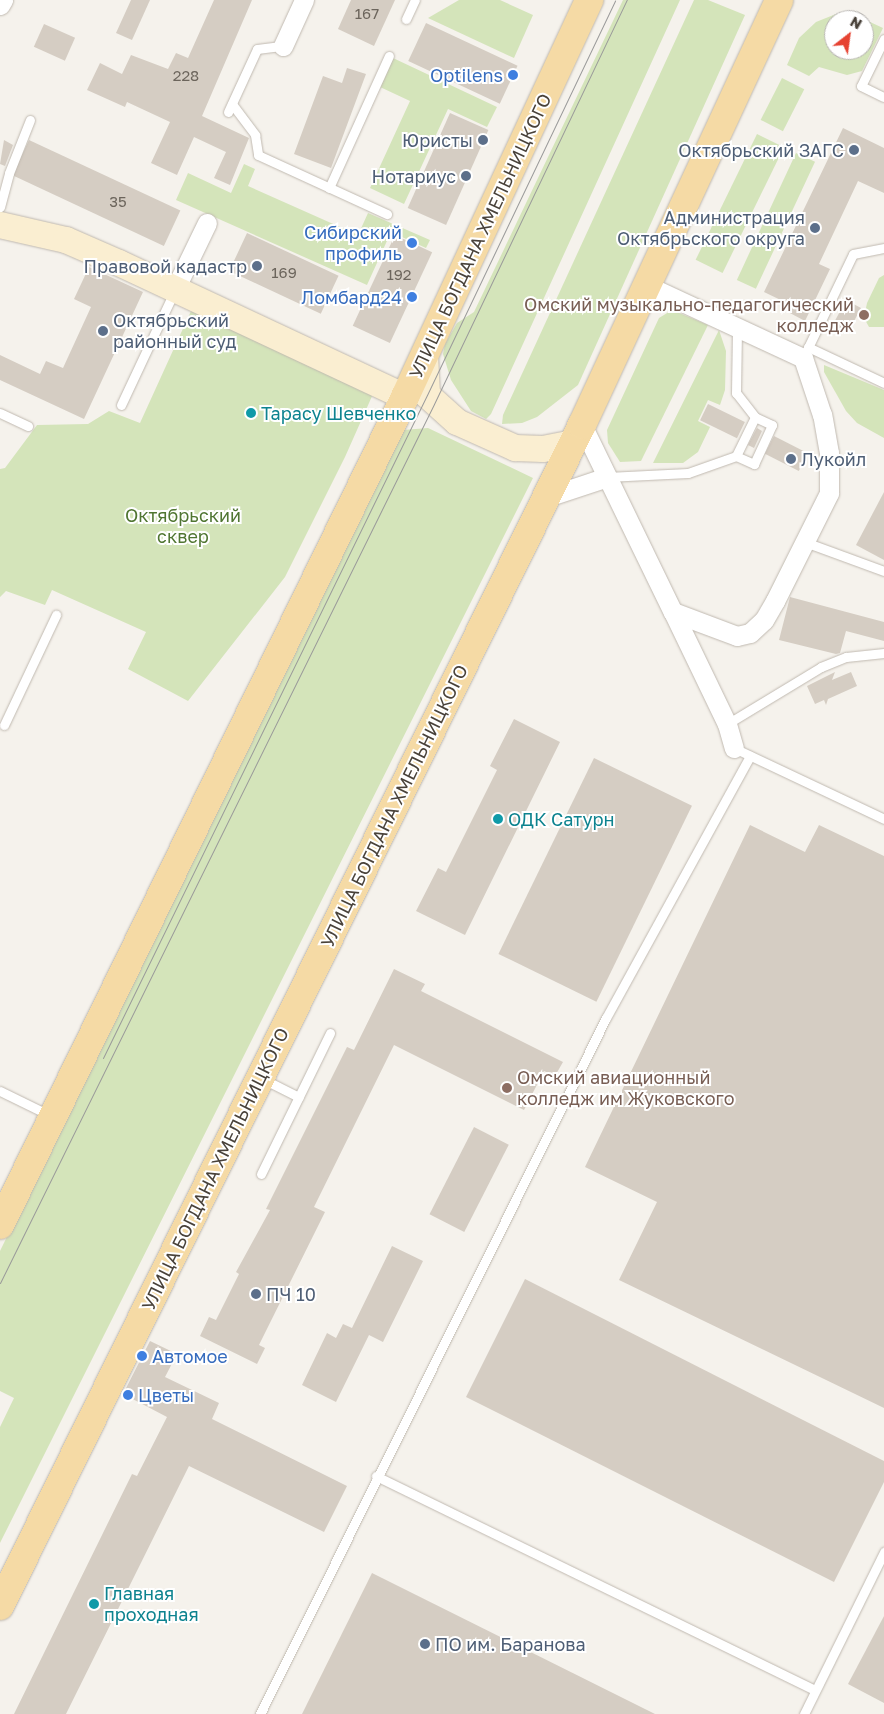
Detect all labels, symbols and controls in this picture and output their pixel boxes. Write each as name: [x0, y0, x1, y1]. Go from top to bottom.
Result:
house number: 167: [355, 5, 379, 23]
north arrow: [824, 10, 874, 60]
text: N: [847, 12, 865, 32]
place label: Optilens: [430, 64, 503, 86]
house number: 228: [173, 67, 199, 85]
marker: Optilens: [507, 69, 519, 81]
street label: УЛИЦА БОГДАНА ХМЕЛЬНИЦКОГО: [404, 90, 556, 382]
place label: Юристы: [402, 129, 473, 151]
marker: Юристы: [477, 134, 489, 146]
place label: Октябрьский ЗАГС: [678, 139, 844, 161]
marker: Октябрьский ЗАГС: [848, 144, 860, 156]
place label: Нотариус: [371, 165, 456, 187]
marker: Нотариус: [460, 170, 472, 182]
house number: 35: [109, 193, 127, 211]
place label: Администрация Октябрьского округа: [617, 207, 805, 250]
place label: Сибирский профиль: [304, 222, 402, 264]
marker: Администрация Октябрьского округа: [809, 222, 821, 234]
marker: Сибирский профиль: [406, 237, 418, 249]
place label: Правовой кадастр: [84, 255, 247, 277]
marker: Правовой кадастр: [251, 260, 263, 272]
house number: 169: [271, 264, 297, 282]
house number: 192: [386, 266, 412, 284]
place label: Ломбард24: [301, 286, 402, 308]
marker: Ломбард24: [406, 291, 418, 303]
place label: Омский музыкально-педагогический колледж: [524, 294, 854, 336]
marker: Омский музыкально-педагогический колледж: [858, 309, 870, 321]
place label: Октябрьский районный суд: [113, 310, 236, 352]
marker: Октябрьский районный суд: [97, 325, 109, 337]
place label: Тарасу Шевченко: [261, 402, 416, 424]
marker: Тарасу Шевченко: [245, 407, 257, 419]
place label: Лукойл: [801, 448, 866, 470]
marker: Лукойл: [785, 453, 797, 465]
park label: Октябрьский сквер: [125, 505, 241, 548]
street label: УЛИЦА БОГДАНА ХМЕЛЬНИЦКОГО: [316, 661, 472, 951]
place label: ОДК Сатурн: [508, 808, 615, 830]
marker: ОДК Сатурн: [492, 813, 504, 825]
street label: УЛИЦА БОГДАНА ХМЕЛЬНИЦКОГО: [137, 1024, 293, 1314]
place label: Омский авиационный колледж им Жуковского: [517, 1067, 734, 1110]
marker: Омский авиационный колледж им Жуковского: [501, 1082, 513, 1094]
place label: ПЧ 10: [266, 1283, 316, 1305]
marker: ПЧ 10: [250, 1288, 262, 1300]
place label: Автомое: [152, 1345, 228, 1367]
marker: Автомое: [136, 1350, 148, 1362]
place label: Цветы: [138, 1384, 194, 1406]
marker: Цветы: [122, 1389, 134, 1401]
place label: Главная проходная: [104, 1583, 199, 1626]
marker: Главная проходная: [88, 1598, 100, 1610]
place label: ПО им. Баранова: [435, 1633, 586, 1655]
marker: ПО им. Баранова: [419, 1638, 431, 1650]

